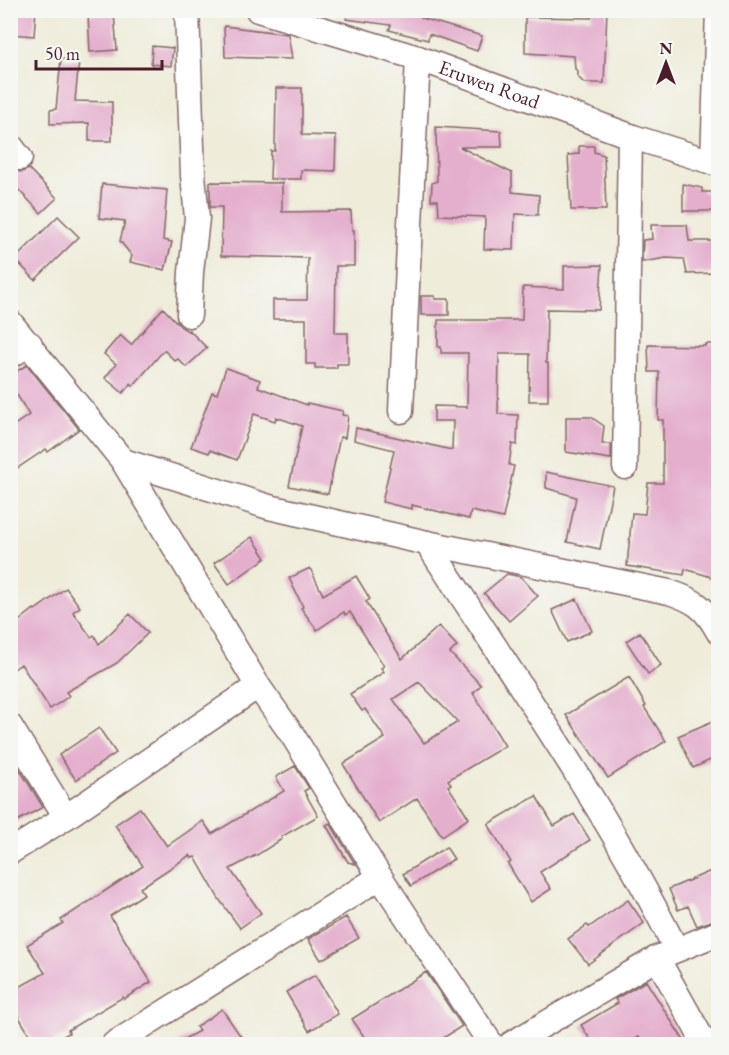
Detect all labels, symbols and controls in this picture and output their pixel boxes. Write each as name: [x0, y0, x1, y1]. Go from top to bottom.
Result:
scale bar: [36, 33, 162, 71]
north arrow: [636, 33, 696, 93]
text: N: [660, 38, 673, 59]
text: 50 m: [45, 42, 80, 65]
street label: Eruwen Road: [435, 54, 544, 115]

